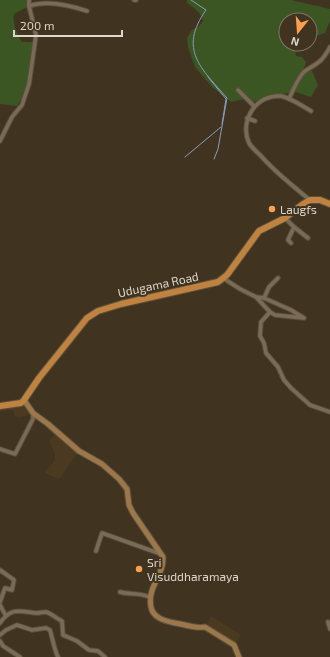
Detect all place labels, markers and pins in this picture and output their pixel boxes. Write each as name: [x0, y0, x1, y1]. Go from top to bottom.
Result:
place label: Laugfs: [280, 202, 317, 216]
marker: Laugfs: [267, 204, 277, 214]
place label: Sri Visuddharamaya: [147, 555, 239, 583]
marker: Sri Visuddharamaya: [134, 564, 144, 574]

